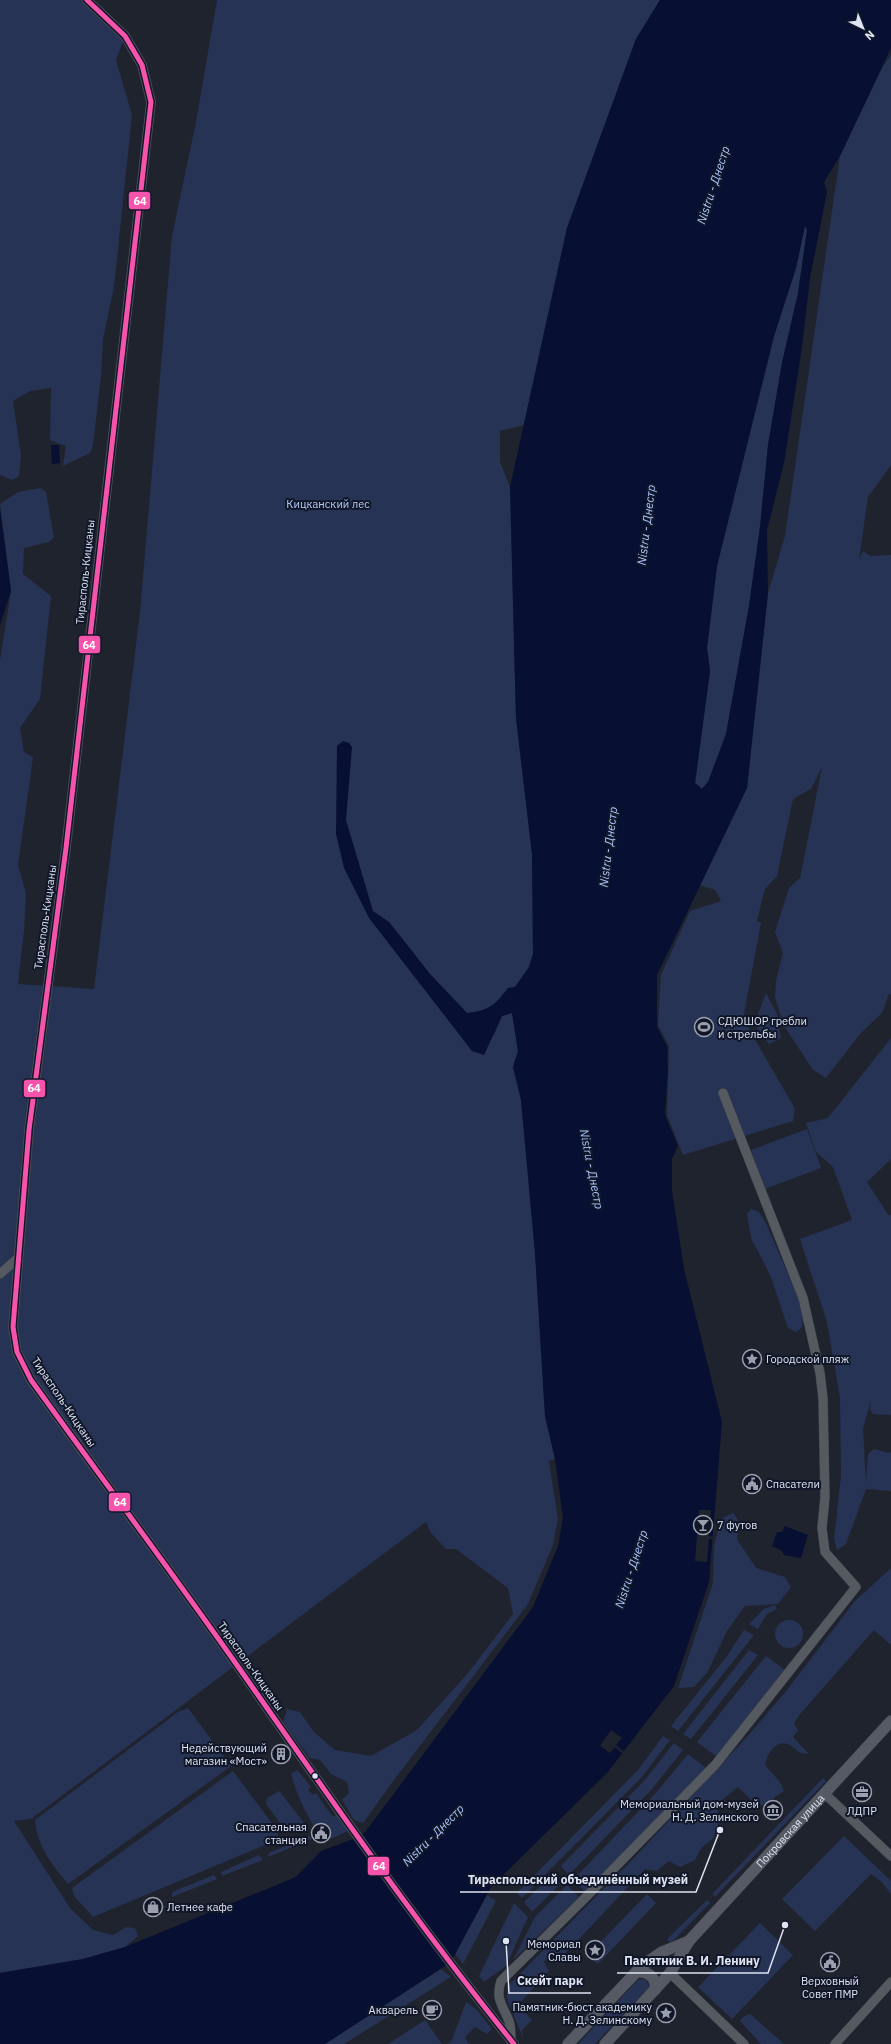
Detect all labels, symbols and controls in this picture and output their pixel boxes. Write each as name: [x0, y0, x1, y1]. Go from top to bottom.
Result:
north arrow: [843, 8, 883, 48]
text: N: [862, 27, 878, 43]
water label: Nistru - Днестр: [693, 144, 733, 226]
line badge: 64: [128, 191, 151, 210]
text: 64: [133, 194, 147, 208]
water label: Nistru - Днестр: [634, 484, 658, 566]
park label: Кицканский лес: [286, 497, 370, 511]
street label: Тирасполь-Кицканы: [73, 519, 97, 625]
line badge: 64: [78, 635, 101, 654]
text: 64: [82, 638, 96, 652]
water label: Nistru - Днестр: [596, 806, 620, 888]
street label: Тирасполь-Кицканы: [31, 864, 59, 970]
place label: СДЮШОР гребли и стрельбы: [718, 1014, 807, 1041]
sports icon: СДЮШОР гребли и стрельбы: [693, 1016, 715, 1038]
line badge: 64: [23, 1079, 46, 1098]
text: 64: [27, 1081, 41, 1095]
water label: Nistru - Днестр: [577, 1128, 607, 1210]
place icon: Городской пляж: [741, 1348, 763, 1370]
place label: Городской пляж: [766, 1352, 850, 1366]
street label: Тирасполь-Кицканы: [29, 1354, 99, 1450]
public building icon: Спасатели: [741, 1473, 763, 1495]
place label: Спасатели: [766, 1477, 820, 1491]
line badge: 64: [108, 1492, 131, 1512]
text: 64: [113, 1495, 127, 1509]
bar icon: 7 футов: [692, 1514, 714, 1536]
place label: 7 футов: [717, 1518, 757, 1532]
water label: Nistru - Днестр: [611, 1528, 651, 1610]
street label: Тирасполь-Кицканы: [215, 1619, 287, 1713]
place label: Недействующий магазин «Мост»: [181, 1741, 267, 1768]
building icon: Недействующий магазин «Мост»: [270, 1743, 292, 1765]
unlabelled marker: [310, 1771, 320, 1781]
office icon: ЛДПР: [851, 1781, 873, 1803]
street label: Покровская улица: [753, 1791, 827, 1871]
place label: Мемориальный дом-музей Н. Д. Зелинского: [620, 1797, 759, 1824]
museum icon: Мемориальный дом-музей Н. Д. Зелинского: [762, 1799, 784, 1821]
water label: Nistru - Днестр: [399, 1801, 467, 1869]
place label: ЛДПР: [847, 1804, 877, 1818]
place label: Спасательная станция: [236, 1820, 307, 1847]
public building icon: Спасательная станция: [310, 1822, 332, 1844]
line badge: 64: [367, 1856, 390, 1876]
text: 64: [372, 1859, 386, 1873]
callout: Тираспольский объединённый музей: [460, 1868, 696, 1892]
text: Тираспольский объединённый музей: [468, 1872, 688, 1887]
shop icon: Летнее кафе: [142, 1896, 164, 1918]
place label: Летнее кафе: [167, 1900, 233, 1914]
place label: Мемориал Славы: [527, 1937, 581, 1964]
place icon: Мемориал Славы: [584, 1939, 606, 1961]
callout: Памятник В. И. Ленину: [617, 1949, 768, 1973]
public building icon: Верховный Совет ПМР: [819, 1951, 841, 1973]
text: Памятник В. И. Ленину: [624, 1953, 760, 1968]
callout: Скейт парк: [509, 1969, 591, 1993]
text: Скейт парк: [517, 1973, 583, 1988]
place label: Верховный Совет ПМР: [801, 1974, 859, 2001]
cafe icon: Акварель: [421, 1999, 443, 2021]
place label: Памятник-бюст академику Н. Д. Зелинскому: [512, 2000, 653, 2027]
place icon: Памятник-бюст академику Н. Д. Зелинскому: [655, 2002, 677, 2024]
place label: Акварель: [369, 2003, 418, 2017]

